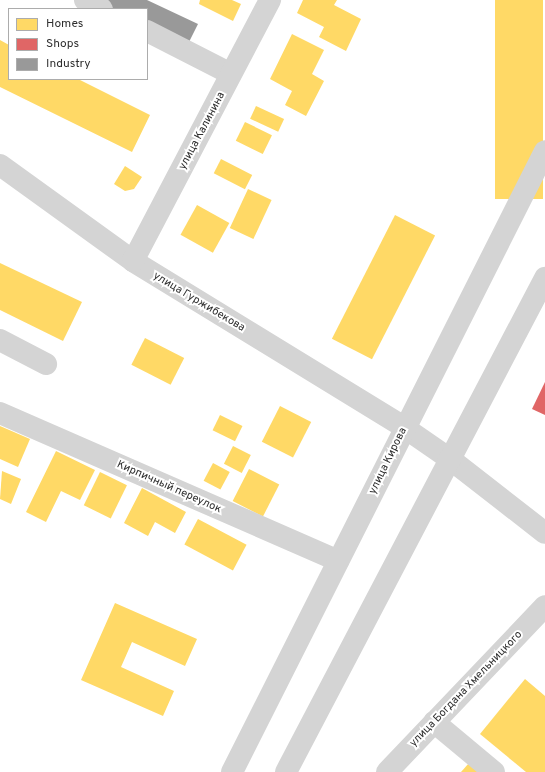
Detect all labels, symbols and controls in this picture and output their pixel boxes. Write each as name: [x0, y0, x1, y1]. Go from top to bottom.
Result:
legend: [8, 8, 148, 80]
text: Homes: [46, 16, 83, 32]
text: Shops: [46, 36, 79, 52]
text: Industry: [46, 56, 91, 72]
street label: улица Калинина: [176, 90, 228, 172]
street label: улица Гуржибекова: [151, 269, 247, 335]
street label: улица Кирова: [366, 426, 410, 496]
street label: Кирпичный переулок: [115, 458, 223, 516]
street label: улица Богдана Хмельницкого: [407, 628, 525, 750]

